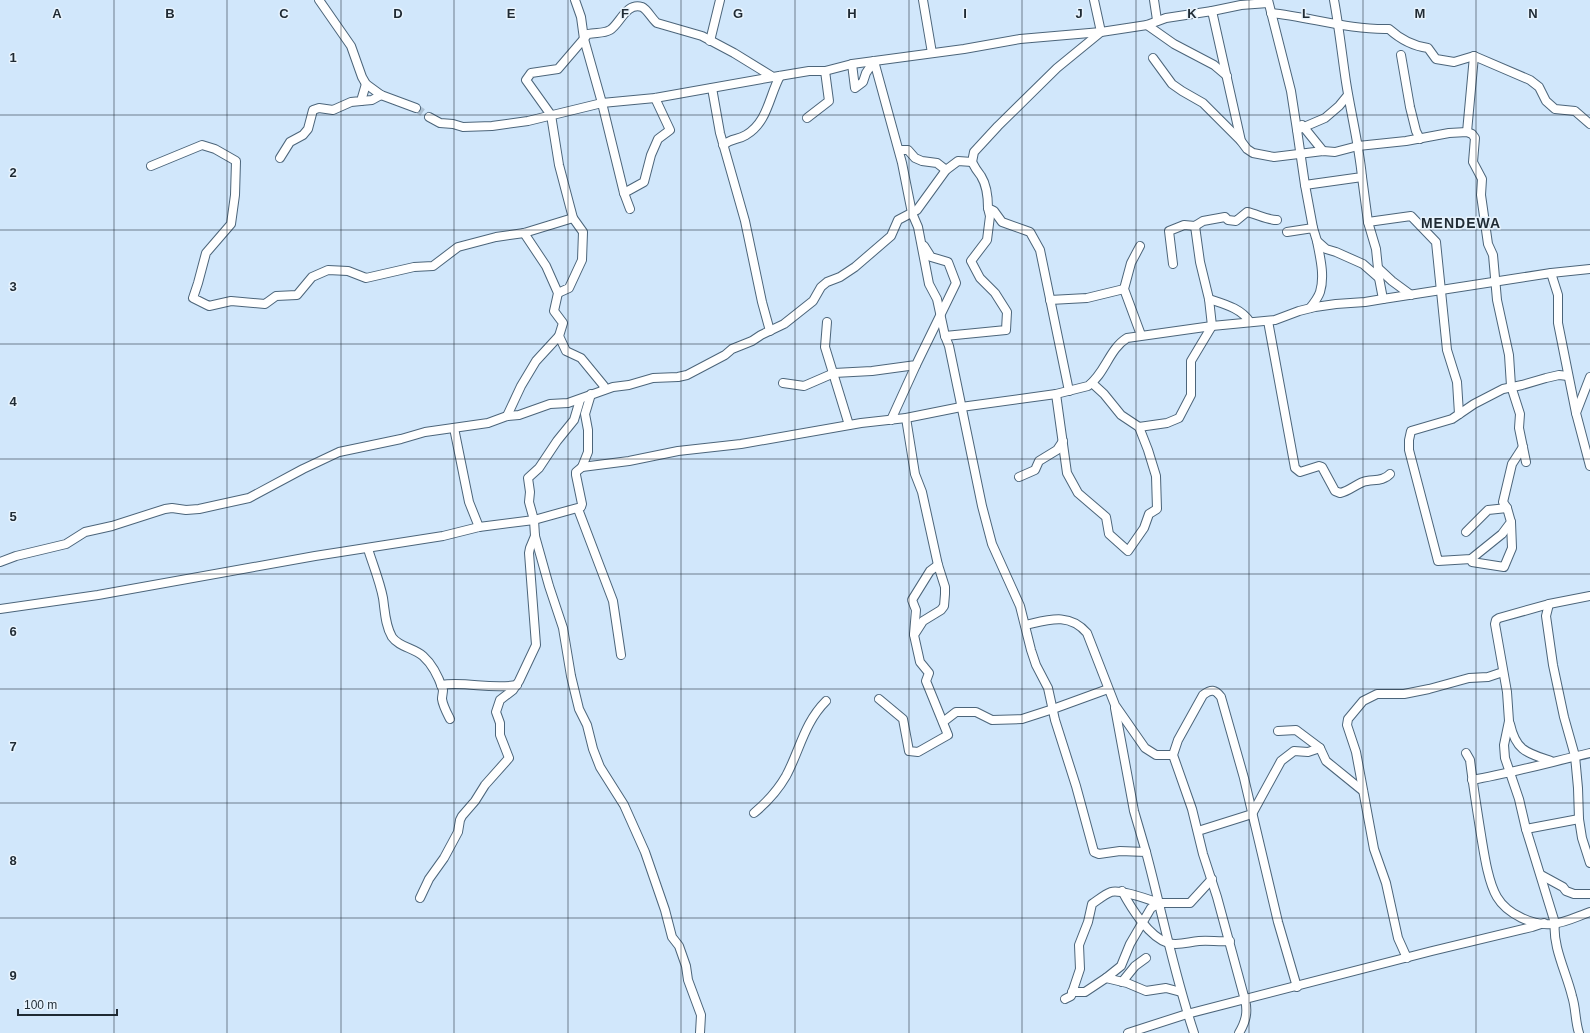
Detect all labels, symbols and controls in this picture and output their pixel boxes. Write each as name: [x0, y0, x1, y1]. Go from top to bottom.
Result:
text: A: [52, 6, 62, 21]
text: B: [165, 6, 175, 21]
text: C: [279, 6, 289, 21]
text: D: [393, 6, 403, 21]
text: E: [507, 6, 516, 21]
text: F: [621, 6, 629, 21]
text: G: [733, 6, 743, 21]
text: H: [847, 6, 857, 21]
text: I: [963, 6, 967, 21]
text: J: [1075, 6, 1083, 21]
text: K: [1187, 6, 1197, 21]
text: L: [1302, 6, 1310, 21]
text: M: [1415, 6, 1425, 21]
text: N: [1528, 6, 1538, 21]
text: 1: [9, 50, 17, 65]
text: 2: [9, 165, 17, 180]
district label: MENDEWA: [1421, 215, 1501, 231]
text: 3: [9, 279, 17, 294]
text: 4: [9, 394, 17, 409]
text: 5: [9, 509, 17, 524]
text: 6: [9, 624, 17, 639]
text: 7: [9, 739, 17, 754]
text: 8: [9, 853, 17, 868]
text: 9: [9, 968, 17, 983]
scale bar: [18, 991, 117, 1017]
text: 100 m: [24, 998, 57, 1012]

